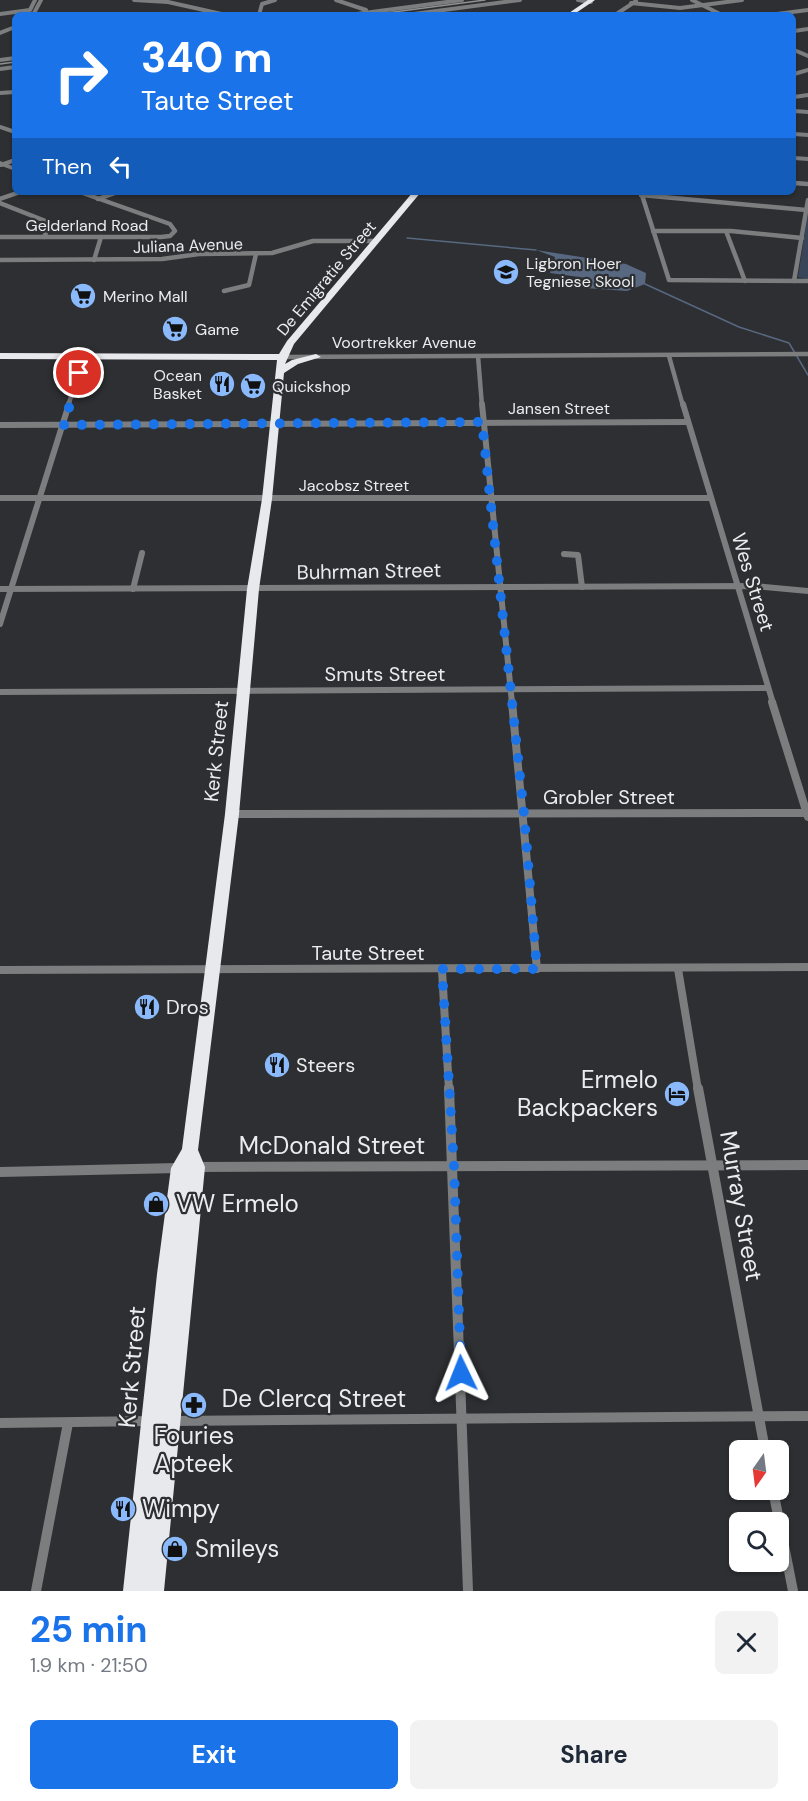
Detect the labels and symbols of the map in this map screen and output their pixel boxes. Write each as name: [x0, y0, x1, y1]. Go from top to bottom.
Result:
street label: Gelderland Road: [26, 215, 148, 236]
street label: De Emigratie Street: [272, 217, 381, 340]
street label: Juliana Avenue: [133, 233, 243, 258]
place label: Ligbron Hoer Tegniese Skool: [526, 253, 634, 292]
school or university icon: Ligbron Hoer Tegniese Skool: [491, 257, 521, 287]
supermarket icon: Merino Mall: [68, 281, 98, 311]
place label: Merino Mall: [103, 286, 188, 307]
supermarket icon: Game: [160, 314, 190, 344]
place label: Game: [195, 319, 239, 340]
street label: Voortrekker Avenue: [332, 332, 476, 353]
pin: [53, 347, 104, 398]
place label: Ocean Basket: [153, 365, 202, 404]
restaurant icon: Ocean Basket: [207, 369, 237, 399]
supermarket icon: Quickshop: [238, 371, 268, 401]
place label: Quickshop: [272, 376, 351, 397]
street label: Jansen Street: [508, 398, 610, 419]
street label: Jacobsz Street: [299, 475, 409, 496]
street label: Wes Street: [726, 530, 780, 635]
street label: Buhrman Street: [296, 557, 442, 585]
street label: Smuts Street: [325, 661, 446, 687]
street label: Kerk Street: [198, 699, 234, 803]
street label: Grobler Street: [543, 784, 675, 810]
street label: Taute Street: [312, 940, 425, 966]
restaurant icon: Dros: [132, 992, 162, 1022]
place label: Dros: [166, 994, 209, 1020]
restaurant icon: Steers: [262, 1050, 292, 1080]
place label: Steers: [296, 1052, 355, 1078]
place label: Ermelo Backpackers: [517, 1064, 658, 1123]
hotel icon: Ermelo Backpackers: [662, 1079, 692, 1109]
street label: Murray Street: [713, 1128, 770, 1284]
street label: McDonald Street: [239, 1130, 425, 1161]
place label: VW Ermelo: [176, 1188, 299, 1219]
shop icon: VW Ermelo: [141, 1189, 171, 1219]
street label: Kerk Street: [111, 1305, 152, 1429]
position arrow: [429, 1341, 493, 1405]
street label: De Clercq Street: [222, 1383, 406, 1414]
pharmacy icon: Fouries Apteek: [179, 1390, 209, 1420]
place label: Fouries Apteek: [154, 1420, 234, 1479]
north arrow: [729, 1440, 789, 1500]
place label: Wimpy: [142, 1493, 220, 1524]
restaurant icon: Wimpy: [108, 1494, 138, 1524]
place label: Smileys: [195, 1533, 279, 1564]
shop icon: Smileys: [160, 1534, 190, 1564]

